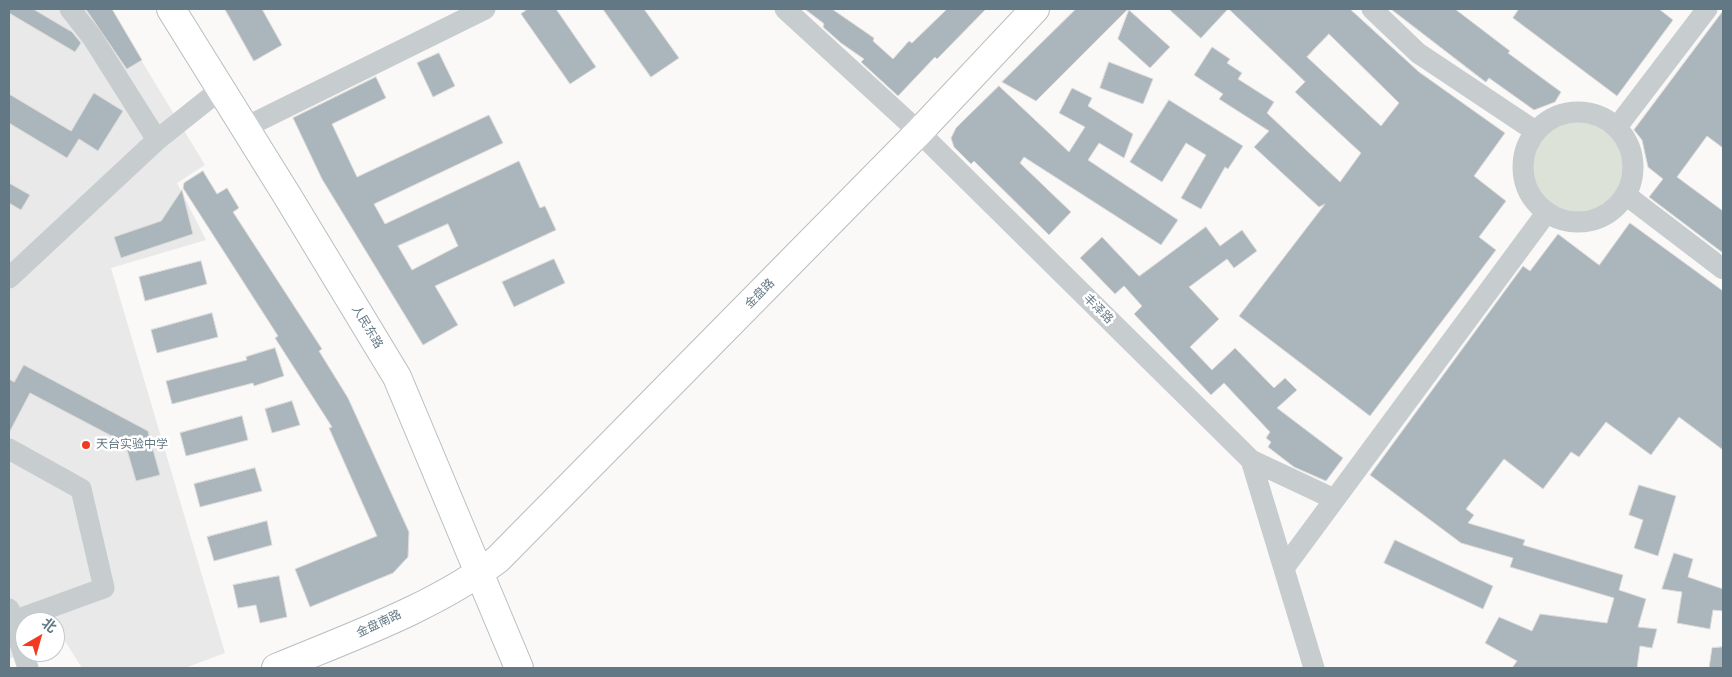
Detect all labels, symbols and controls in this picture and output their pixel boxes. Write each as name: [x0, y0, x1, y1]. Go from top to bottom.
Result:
street label: 金盘路: [742, 276, 778, 312]
street label: 丰泽路: [1080, 291, 1116, 327]
street label: 人民东路: [348, 303, 386, 351]
place label: 天台实验中学: [96, 438, 168, 452]
marker: 天台实验中学: [80, 439, 92, 451]
street label: 金盘南路: [354, 607, 404, 641]
north arrow: [15, 612, 65, 662]
text: 北: [38, 615, 60, 637]

